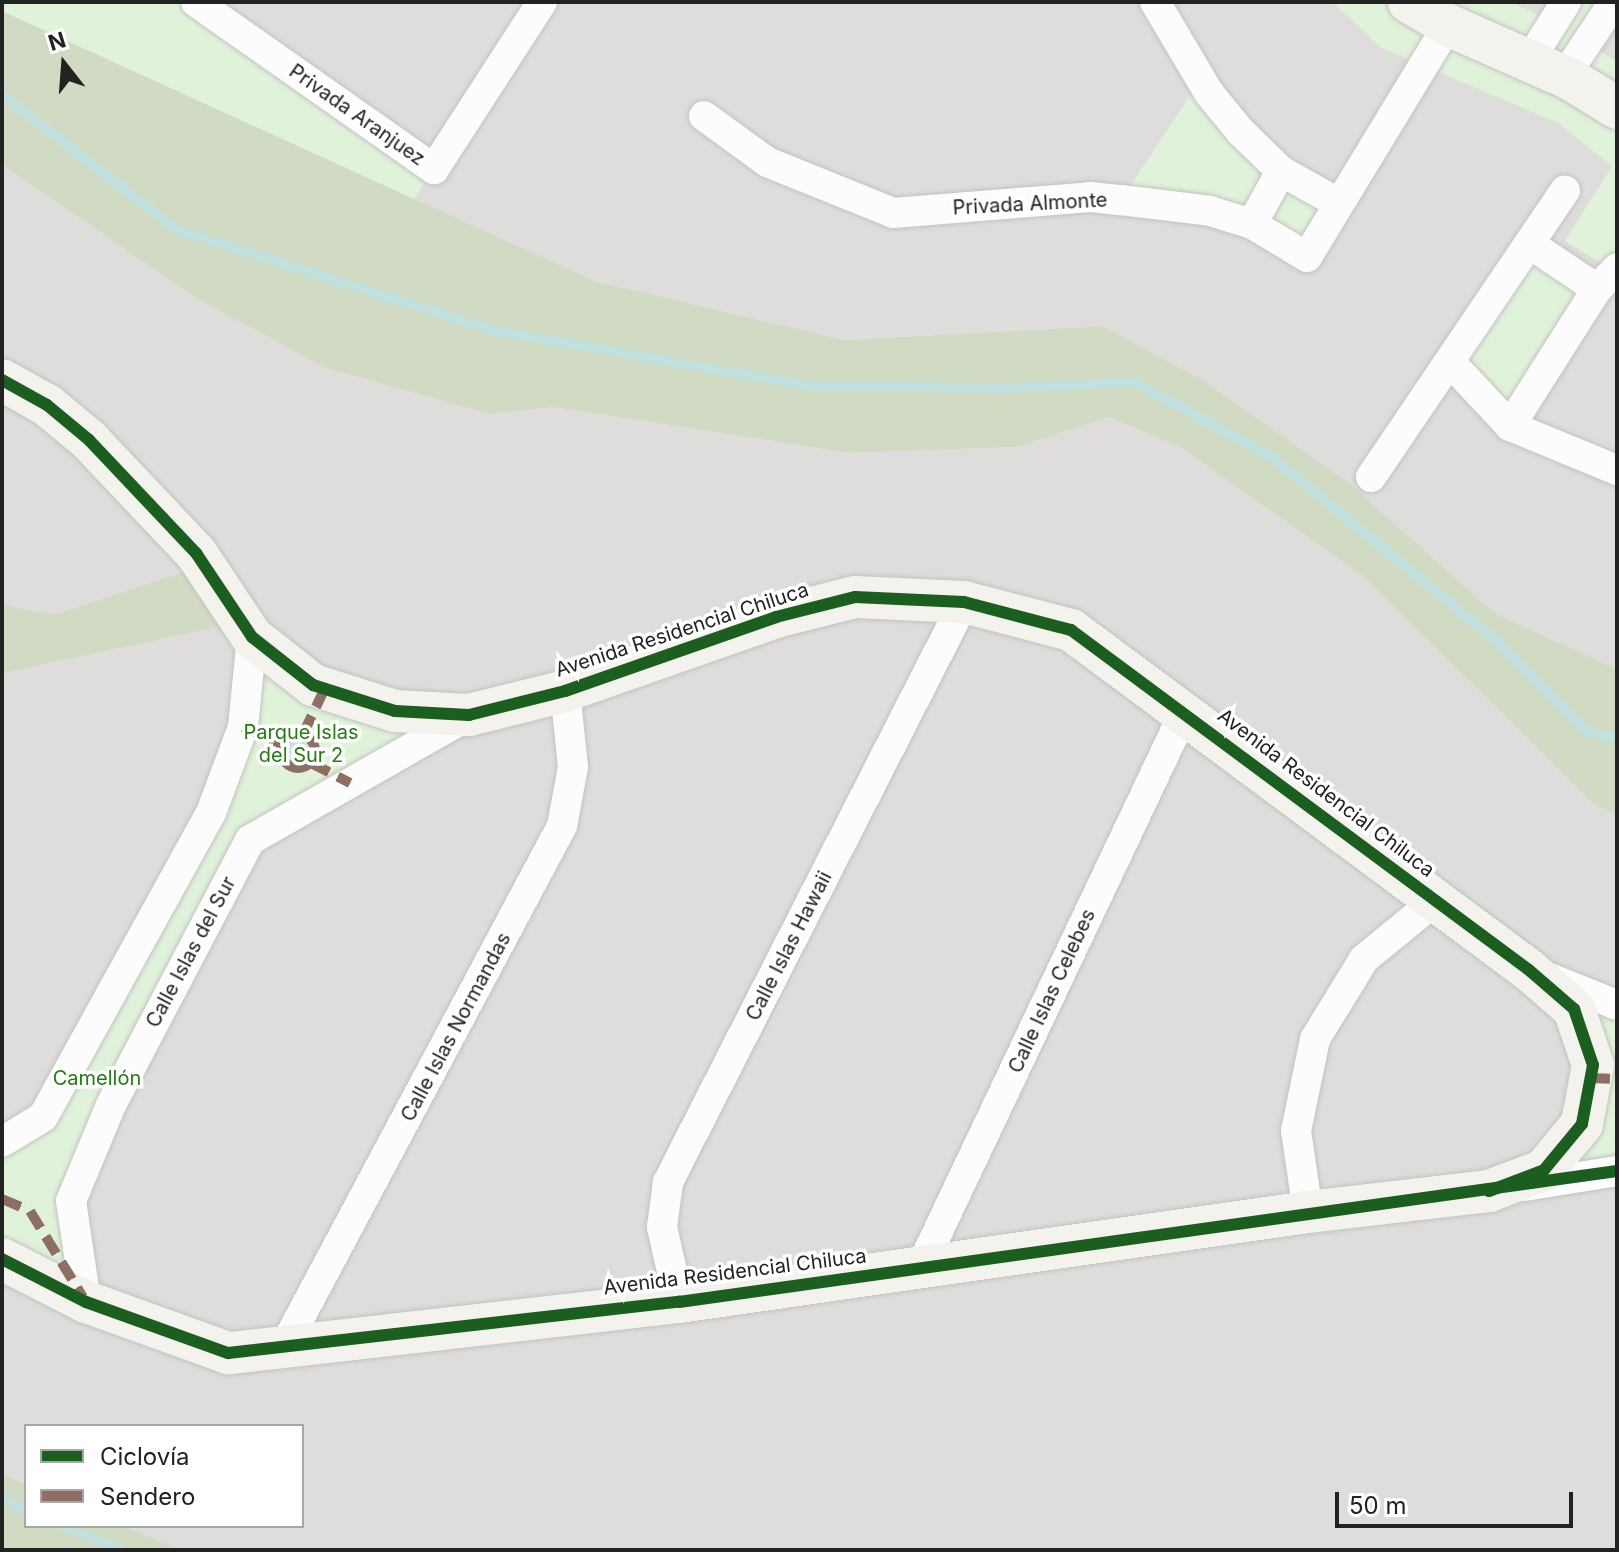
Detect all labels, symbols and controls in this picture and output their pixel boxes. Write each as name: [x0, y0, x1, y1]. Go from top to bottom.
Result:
north arrow: [24, 24, 104, 104]
text: N: [45, 26, 69, 56]
street label: Privada Aranjuez: [284, 59, 430, 171]
street label: Privada Almonte: [952, 188, 1108, 220]
street label: Avenida Residencial Chiluca: [552, 578, 812, 682]
street label: Avenida Residencial Chiluca: [1213, 704, 1439, 882]
park label: Parque Islas del Sur 2: [243, 720, 359, 767]
street label: Calle Islas Hawaii: [741, 867, 837, 1025]
street label: Calle Islas del Sur: [141, 872, 241, 1032]
street label: Calle Islas Celebes: [1003, 905, 1101, 1077]
street label: Calle Islas Normandas: [396, 928, 516, 1126]
park label: Camellón: [53, 1066, 141, 1090]
street label: Avenida Residencial Chiluca: [602, 1244, 868, 1300]
legend: [24, 1424, 304, 1528]
text: Ciclovía: [100, 1442, 190, 1471]
scale bar: [1339, 1476, 1577, 1526]
text: Sendero: [100, 1482, 195, 1511]
text: 50 m: [1349, 1491, 1407, 1520]

